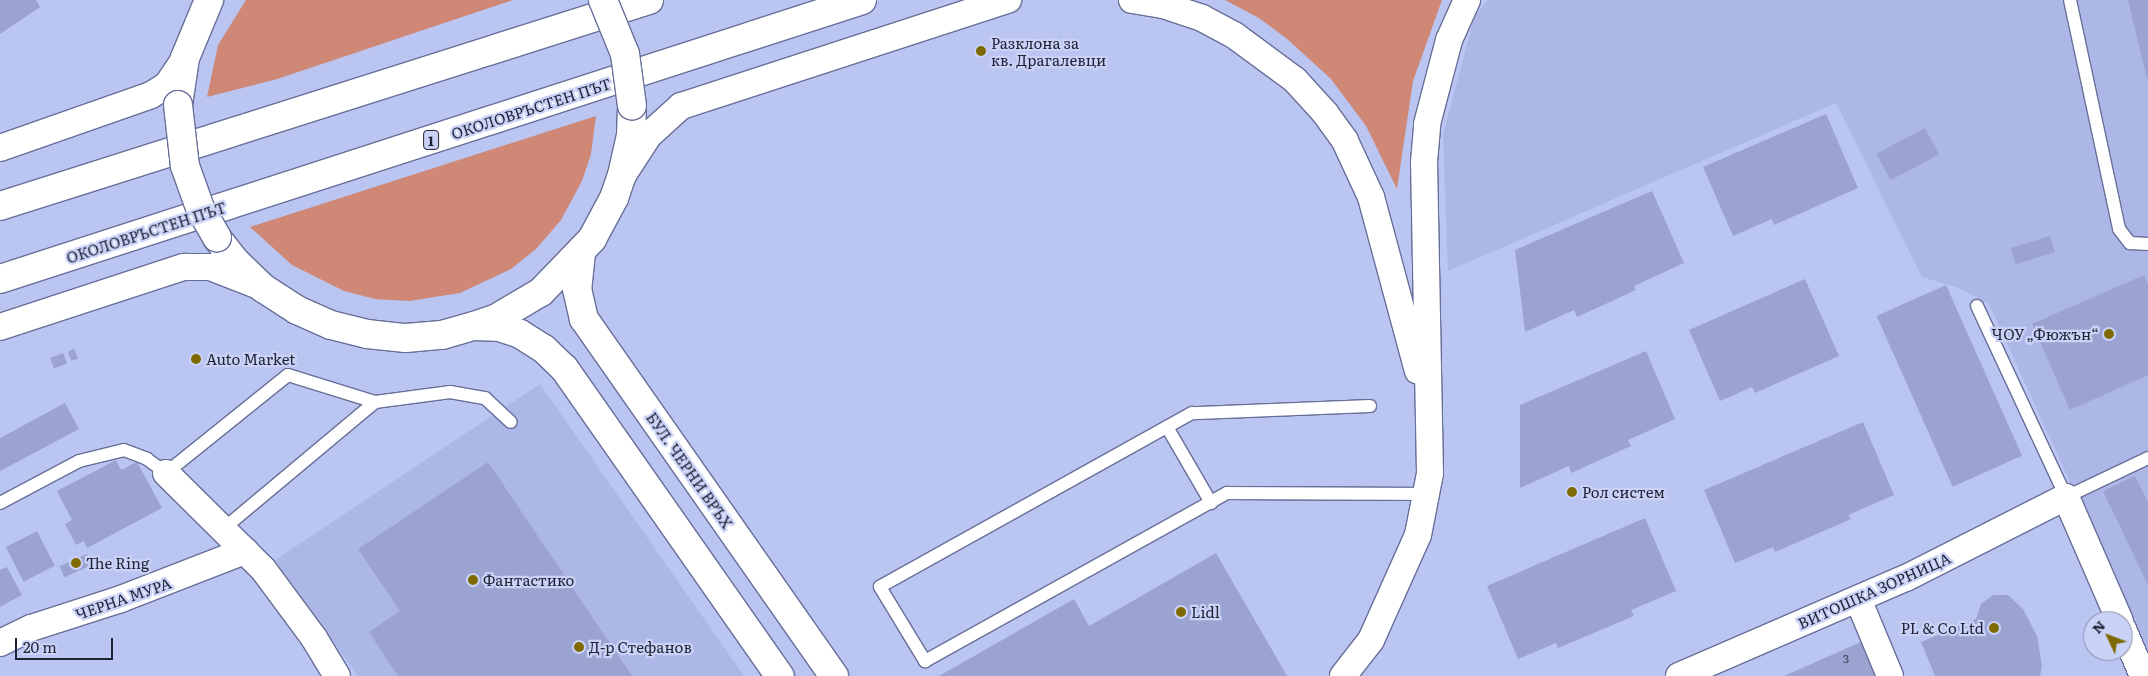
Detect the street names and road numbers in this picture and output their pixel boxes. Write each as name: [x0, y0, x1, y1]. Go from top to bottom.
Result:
street label: ОКОЛОВРЪСТЕН ПЪТ: [449, 74, 613, 142]
road number: 1: [422, 128, 440, 152]
street label: ОКОЛОВРЪСТЕН ПЪТ: [64, 198, 228, 266]
street label: БУЛ. ЧЕРНИ ВРЪХ: [643, 408, 737, 532]
street label: ВИТОШКА ЗОРНИЦА: [1795, 548, 1953, 632]
street label: ЧЕРНА МУРА: [73, 573, 173, 623]

